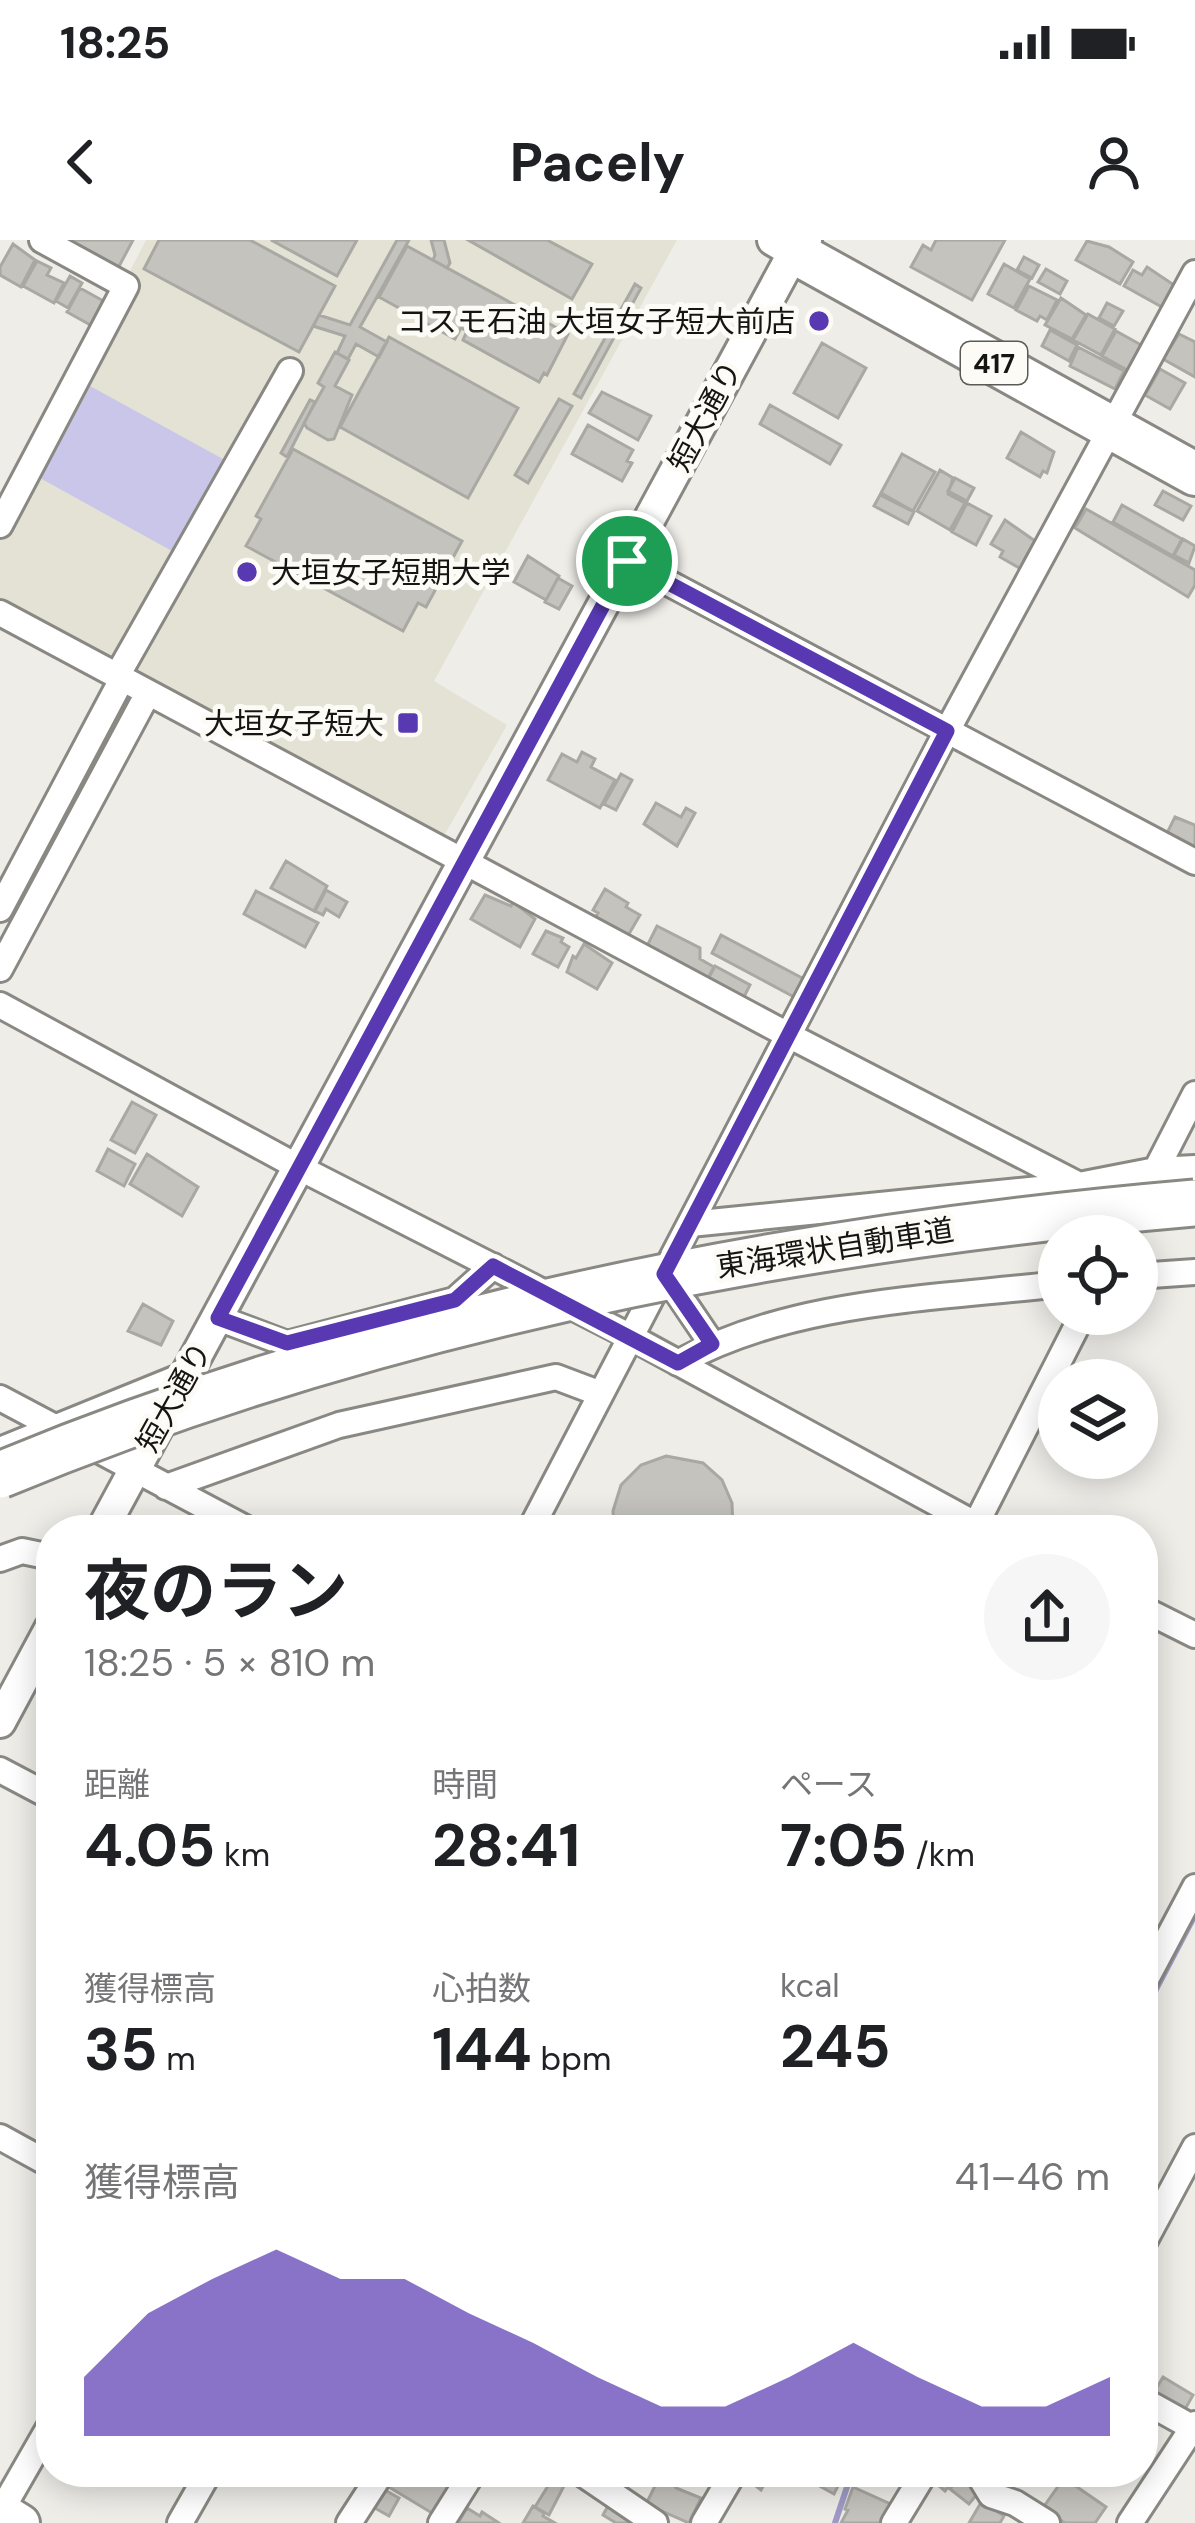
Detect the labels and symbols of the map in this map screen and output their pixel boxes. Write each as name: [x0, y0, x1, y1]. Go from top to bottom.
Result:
place label: コスモ石油 大垣女子短大前店: [397, 302, 795, 341]
marker: コスモ石油 大垣女子短大前店: [806, 308, 832, 334]
road number: 417: [961, 342, 1027, 384]
street label: 短大通り: [660, 354, 750, 478]
pin: [576, 510, 678, 612]
place label: 大垣女子短期大学: [271, 553, 511, 592]
marker: 大垣女子短期大学: [234, 559, 260, 585]
place label: 大垣女子短大: [204, 704, 384, 743]
marker: 大垣女子短大: [395, 710, 421, 736]
street label: 東海環状自動車道: [713, 1210, 957, 1286]
street label: 短大通り: [128, 1335, 220, 1459]

